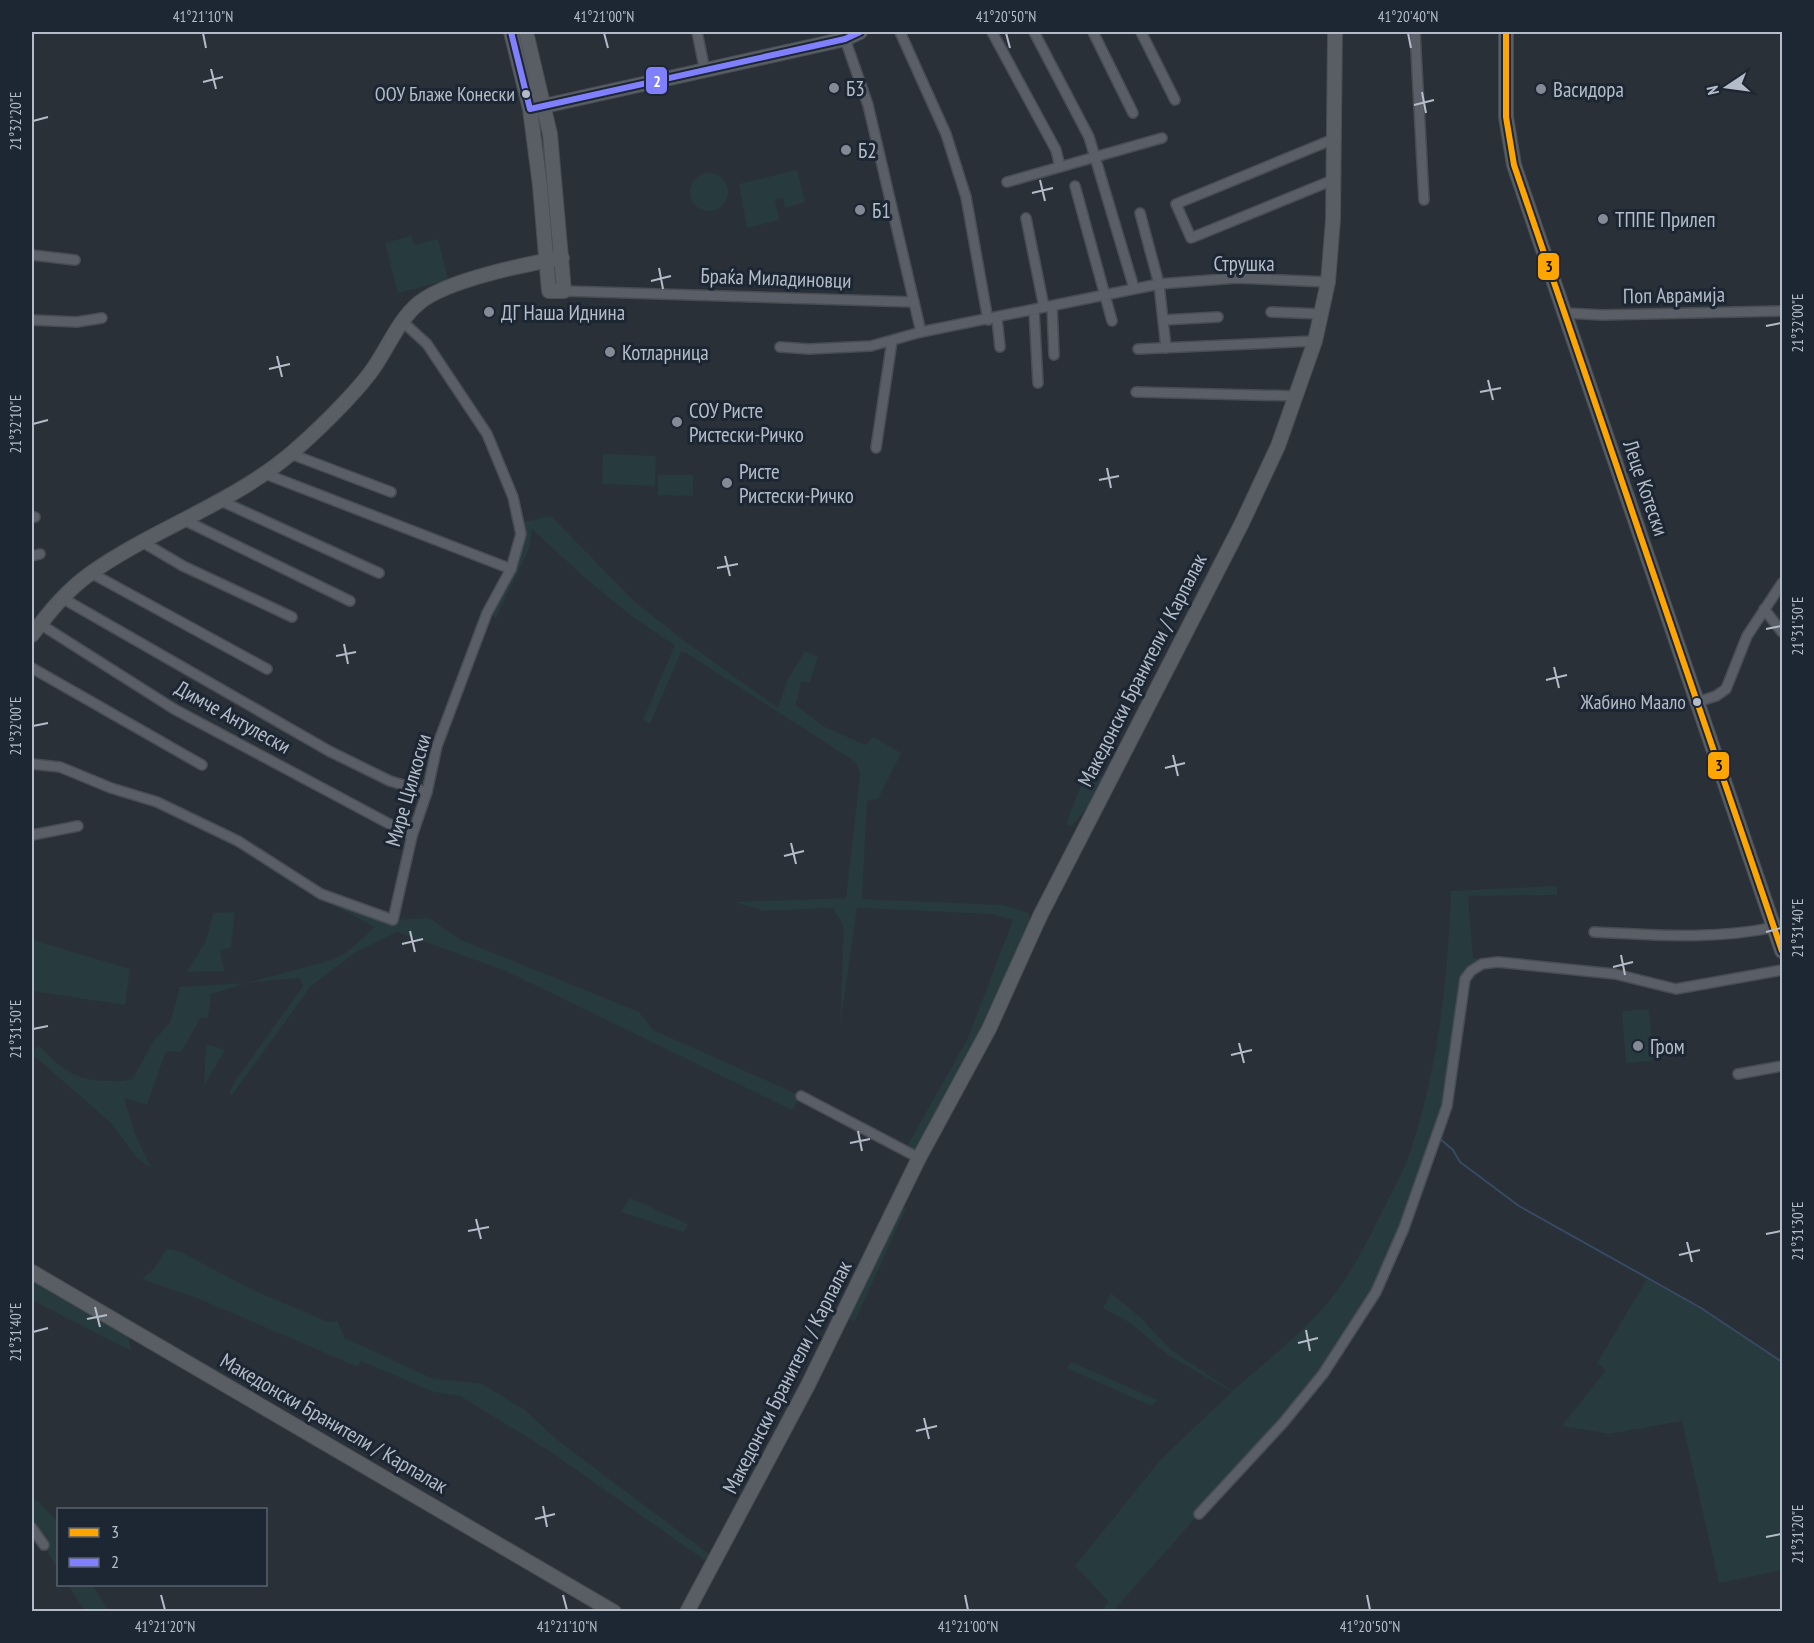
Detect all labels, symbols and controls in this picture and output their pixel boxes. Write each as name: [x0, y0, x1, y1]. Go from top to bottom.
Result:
text: 41°21'10"N: [173, 7, 233, 26]
text: 41°21'00"N: [574, 7, 634, 26]
text: 41°20'50"N: [976, 7, 1036, 26]
text: 41°20'40"N: [1378, 7, 1438, 26]
north arrow: [1697, 57, 1757, 117]
line badge: 2: [645, 66, 668, 95]
text: 2: [653, 71, 661, 91]
place label: Б3: [846, 75, 865, 102]
place label: Васидора: [1553, 76, 1624, 103]
place label: ООУ Блаже Конески: [375, 81, 515, 107]
marker: Б3: [827, 81, 841, 95]
marker: Васидора: [1534, 82, 1548, 96]
text: N: [1702, 84, 1723, 97]
marker: ООУ Блаже Конески: [520, 88, 532, 100]
text: 21°32'20"E: [6, 91, 25, 151]
place label: Б2: [858, 137, 877, 164]
marker: Б2: [839, 143, 853, 157]
place label: Б1: [872, 197, 891, 224]
marker: Б1: [853, 203, 867, 217]
place label: ТППЕ Прилеп: [1615, 206, 1716, 233]
marker: ТППЕ Прилеп: [1596, 212, 1610, 226]
street label: Струшка: [1213, 250, 1275, 277]
line badge: 3: [1537, 252, 1560, 281]
text: 3: [1545, 256, 1553, 276]
street label: Браќа Миладиновци: [700, 262, 852, 294]
street label: Поп Аврамија: [1623, 281, 1725, 309]
text: 21°32'00"E: [1788, 293, 1807, 353]
place label: ДГ Наша Иднина: [501, 299, 625, 326]
marker: ДГ Наша Иднина: [482, 305, 496, 319]
place label: Котларница: [622, 339, 709, 366]
marker: Котларница: [603, 345, 617, 359]
text: 21°32'10"E: [6, 394, 25, 454]
place label: СОУ Ристе Ристески-Ричко: [689, 397, 804, 448]
marker: СОУ Ристе Ристески-Ричко: [670, 415, 684, 429]
street label: Леце Котески: [1617, 436, 1675, 539]
place label: Ристе Ристески-Ричко: [739, 458, 854, 509]
marker: Ристе Ристески-Ричко: [720, 476, 734, 490]
street label: Македонски Бранители / Карпалак: [1071, 549, 1213, 791]
text: 21°31'50"E: [1788, 596, 1807, 656]
street label: Димче Антулески: [171, 674, 295, 760]
place label: Жабино Маало: [1579, 689, 1686, 715]
text: 21°32'00"E: [6, 696, 25, 756]
marker: Жабино Маало: [1691, 696, 1703, 708]
street label: Мире Цилкоски: [379, 731, 437, 849]
line badge: 3: [1707, 751, 1730, 780]
text: 3: [1715, 755, 1723, 775]
text: 21°31'40"E: [1788, 898, 1807, 958]
text: 21°31'50"E: [6, 999, 25, 1059]
place label: Гром: [1650, 1033, 1685, 1060]
marker: Гром: [1631, 1039, 1645, 1053]
text: 21°31'30"E: [1788, 1201, 1807, 1261]
street label: Македонски Бранители / Карпалак: [716, 1256, 858, 1498]
text: 21°31'40"E: [6, 1302, 25, 1362]
street label: Македонски Бранители / Карпалак: [216, 1347, 452, 1499]
text: 21°31'20"E: [1788, 1504, 1807, 1564]
legend: [57, 1508, 267, 1586]
text: 3: [111, 1520, 119, 1543]
text: 2: [111, 1550, 119, 1573]
text: 41°21'20"N: [135, 1617, 195, 1636]
text: 41°21'10"N: [537, 1617, 597, 1636]
text: 41°21'00"N: [938, 1617, 998, 1636]
text: 41°20'50"N: [1340, 1617, 1400, 1636]

